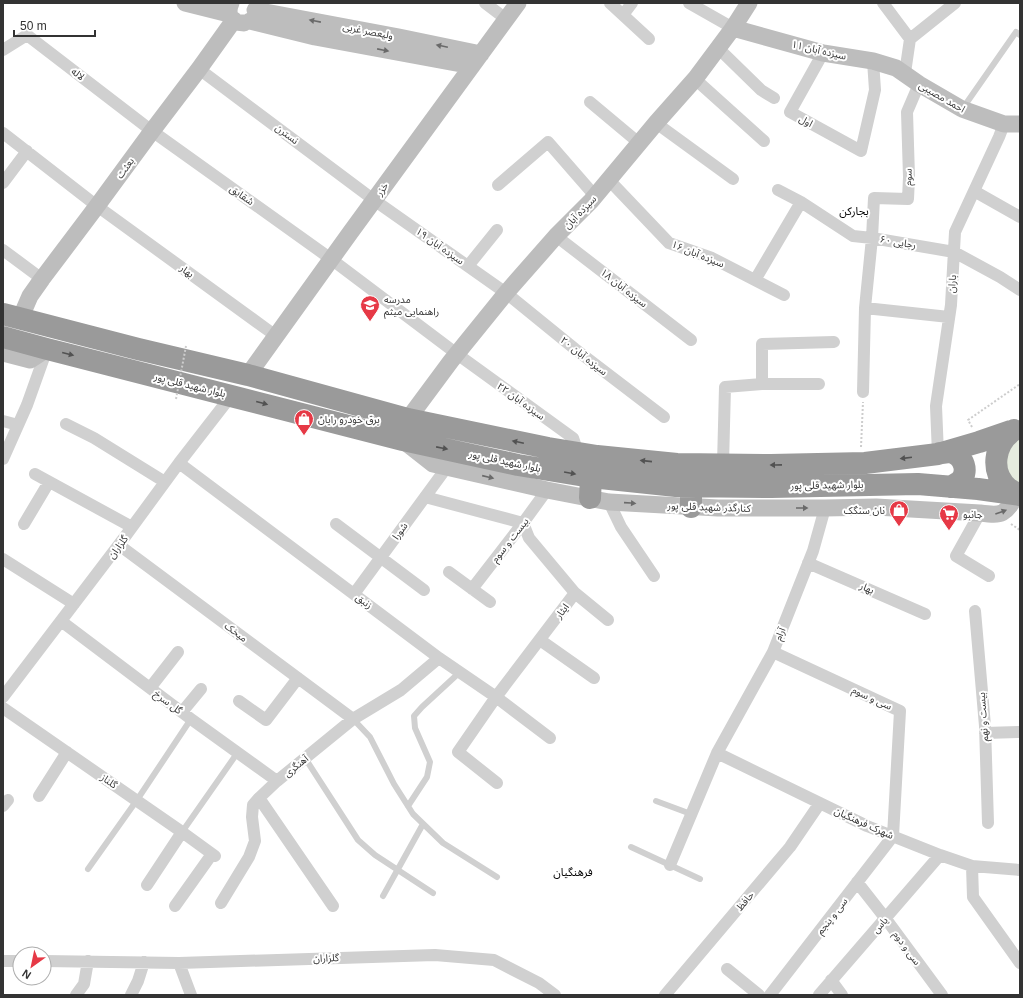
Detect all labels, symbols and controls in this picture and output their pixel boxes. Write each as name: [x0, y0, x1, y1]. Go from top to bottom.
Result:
scale bar: [14, 12, 95, 38]
one-way arrow: [309, 18, 321, 24]
text: 50 m: [20, 19, 47, 33]
street label: ولیعصر غربی: [342, 21, 394, 42]
street label: سیزده آبان ۱۱: [790, 38, 848, 63]
one-way arrow: [436, 43, 449, 49]
one-way arrow: [377, 48, 389, 54]
street label: لاله: [69, 66, 87, 82]
street label: احمد مصیبی: [917, 79, 967, 115]
street label: اول: [797, 113, 815, 130]
street label: نسترن: [273, 122, 301, 147]
street label: بعثت: [114, 155, 136, 180]
street label: سوم: [902, 168, 917, 186]
street label: خزر: [373, 180, 391, 199]
street label: شقایق: [227, 183, 256, 208]
street label: سیزده آبان: [562, 193, 599, 231]
district label: بجارکن: [839, 205, 869, 218]
street label: سیزده آبان ۱۹: [413, 225, 466, 267]
street label: رجایی ۶۰: [879, 233, 917, 252]
street label: سیزده آبان ۱۶: [670, 238, 726, 271]
street label: بهار: [177, 262, 196, 281]
street label: سیزده آبان ۱۸: [598, 266, 650, 310]
street label: باران: [946, 274, 959, 294]
school or university icon: مدرسه راهنمایی میثم: [359, 294, 381, 322]
place label: مدرسه راهنمایی میثم: [384, 294, 439, 319]
street label: سیزده آبان ۲۰: [558, 334, 610, 378]
one-way arrow: [62, 351, 74, 357]
street label: بلوار شهید قلی پور: [152, 371, 227, 400]
street label: سیزده آبان ۲۲: [495, 380, 547, 423]
one-way arrow: [255, 401, 268, 407]
shop icon: برق خودرو رایان: [293, 408, 315, 436]
place label: برق خودرو رایان: [318, 414, 380, 426]
one-way arrow: [512, 438, 524, 444]
one-way arrow: [436, 446, 448, 452]
street label: بلوار شهید قلی پور: [467, 448, 542, 475]
one-way arrow: [900, 454, 912, 461]
one-way arrow: [640, 458, 652, 465]
one-way arrow: [770, 461, 782, 468]
one-way arrow: [563, 471, 576, 477]
one-way arrow: [482, 474, 495, 480]
street label: بلوار شهید قلی پور: [789, 479, 864, 492]
shop icon: نان سنگک: [888, 499, 910, 527]
one-way arrow: [624, 500, 636, 507]
street label: کنارگذر شهید قلی پور: [666, 500, 752, 515]
supermarket icon: جانبو: [938, 503, 960, 531]
one-way arrow: [796, 505, 809, 511]
place label: نان سنگک: [844, 505, 885, 516]
place label: جانبو: [963, 509, 983, 521]
one-way arrow: [995, 509, 1007, 515]
street label: بیست و سوم: [489, 515, 533, 566]
street label: شورا: [390, 520, 411, 542]
street label: گلزاران: [106, 533, 131, 561]
street label: بهار: [857, 580, 876, 597]
street label: زنبق: [353, 591, 375, 612]
street label: ایثار: [552, 601, 572, 622]
street label: میخک: [223, 620, 249, 644]
street label: آرام: [772, 625, 791, 643]
street label: سی و سوم: [849, 684, 894, 715]
street label: گل سرخ: [151, 688, 185, 718]
street label: بیست و نهم: [976, 692, 992, 742]
street label: آهنگری: [282, 752, 312, 780]
street label: گلناز: [97, 771, 120, 792]
street label: شهرک فرهنگیان: [832, 805, 896, 842]
district label: فرهنگیان: [553, 866, 593, 879]
street label: حافظ: [734, 889, 756, 913]
street label: سی و پنجم: [814, 895, 851, 938]
street label: یاس: [870, 915, 890, 935]
street label: سی و دوم: [889, 929, 923, 969]
north arrow: [12, 946, 52, 986]
street label: گلزاران: [313, 952, 340, 965]
text: N: [20, 967, 33, 982]

